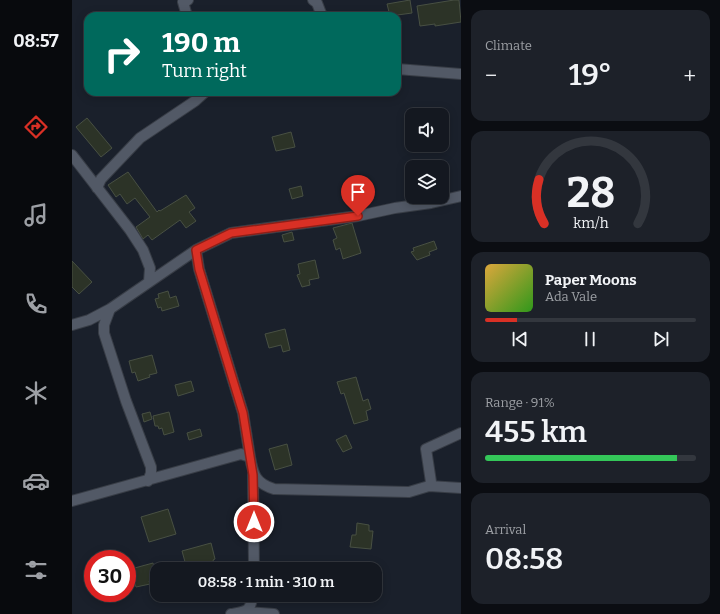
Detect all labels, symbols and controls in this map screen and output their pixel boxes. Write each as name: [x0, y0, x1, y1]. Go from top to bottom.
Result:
text: 190 m: [162, 26, 240, 59]
icon: right: [96, 28, 148, 80]
text: 08:57: [13, 30, 59, 52]
text: Climate: [485, 38, 532, 53]
text: 19°: [569, 57, 612, 93]
text: Turn right: [162, 60, 247, 82]
text: −: [485, 62, 497, 89]
text: +: [683, 62, 696, 89]
map controls: [405, 108, 449, 204]
button: sound: [405, 108, 449, 152]
icon: directions: [22, 113, 50, 141]
button: layers: [405, 160, 449, 204]
text: 28: [566, 168, 615, 218]
pin: [341, 175, 375, 216]
icon: arrive: [347, 181, 369, 203]
icon: music: [22, 201, 50, 229]
text: km/h: [573, 215, 608, 232]
text: Paper Moons: [545, 271, 637, 289]
text: Ada Vale: [545, 289, 597, 304]
icon: phone: [22, 290, 50, 318]
icon: previous: [509, 328, 531, 350]
icon: pause: [579, 328, 601, 350]
icon: next: [650, 328, 672, 350]
icon: climate: [22, 379, 50, 407]
text: Range · 91%: [485, 395, 555, 410]
text: 455 km: [485, 414, 587, 450]
icon: car: [22, 467, 50, 495]
position arrow: [233, 501, 275, 543]
text: Arrival: [485, 522, 526, 537]
text: 08:58: [485, 541, 563, 577]
speed limit sign: 30: [84, 550, 136, 602]
icon: filters: [22, 556, 50, 584]
text: 08:58 · 1 min · 310 m: [198, 573, 334, 591]

